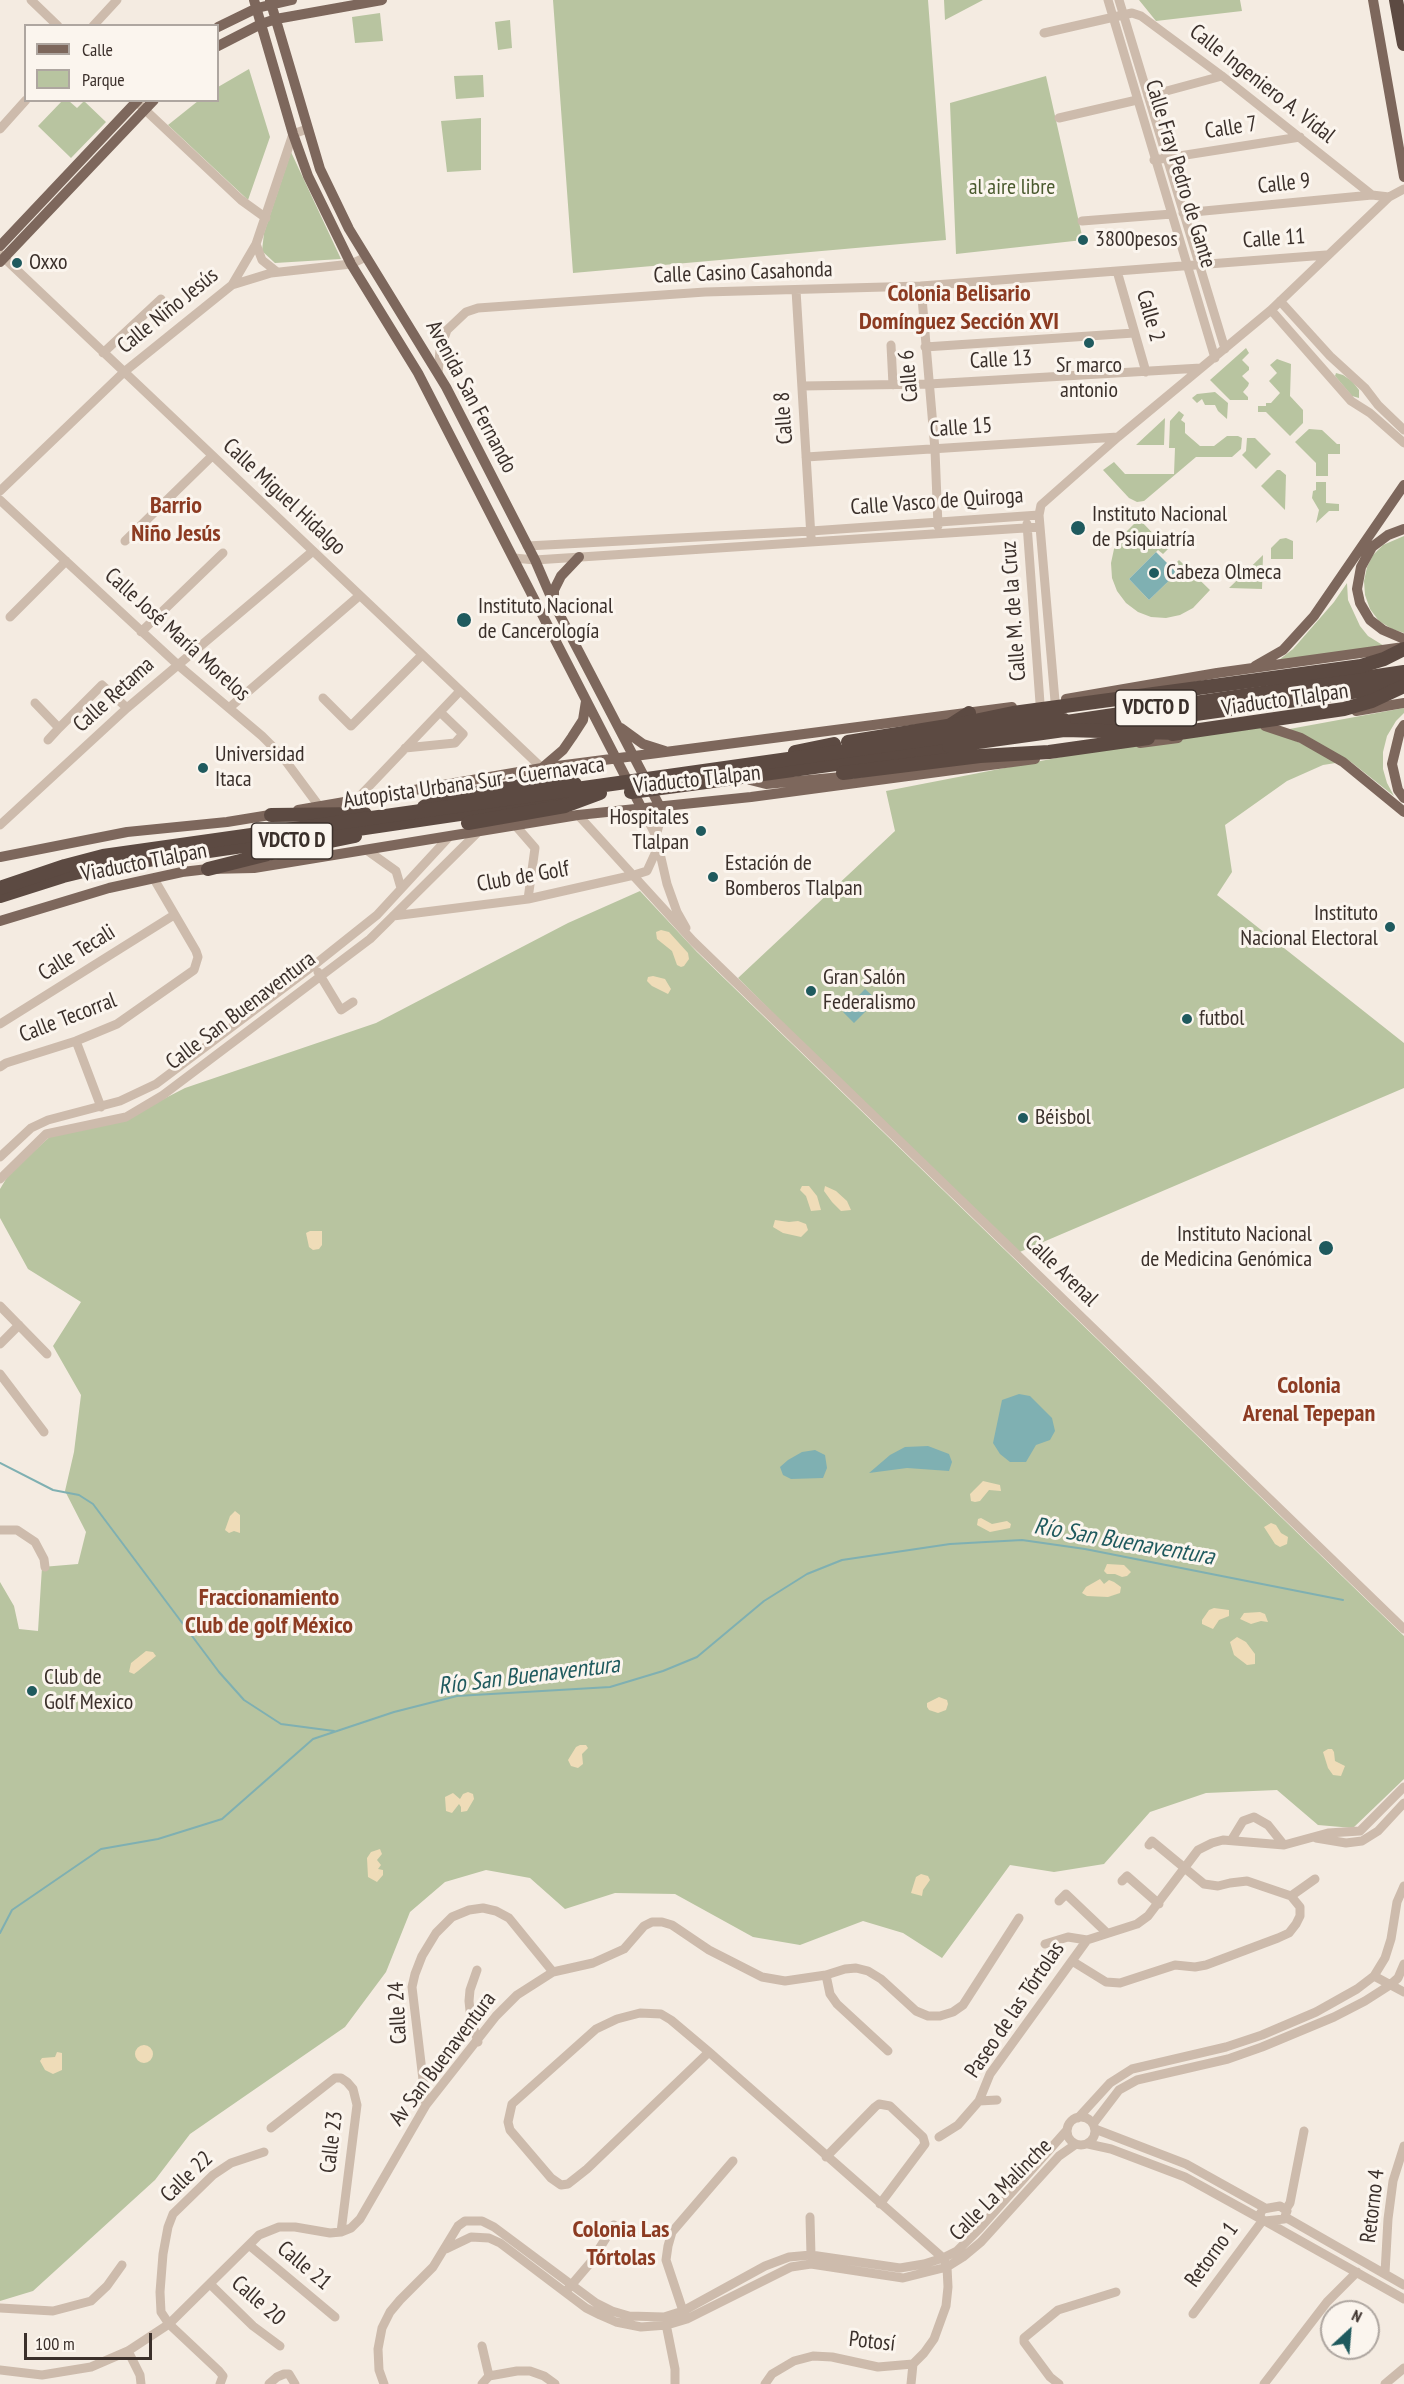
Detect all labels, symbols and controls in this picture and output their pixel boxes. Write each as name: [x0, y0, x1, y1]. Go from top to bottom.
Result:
street label: Calle Ingeniero A. Vidal: [1184, 19, 1340, 149]
legend: [24, 24, 219, 102]
text: Calle: [82, 38, 113, 61]
text: Parque: [82, 68, 125, 91]
street label: Calle Fray Pedro de Gante: [1139, 77, 1221, 271]
street label: Calle 7: [1203, 111, 1259, 145]
street label: Calle 9: [1257, 168, 1311, 200]
park label: al aire libre: [969, 175, 1055, 201]
street label: Calle 11: [1242, 224, 1306, 254]
place label: 3800pesos: [1095, 227, 1178, 253]
marker: 3800pesos: [1076, 233, 1090, 247]
place label: Oxxo: [29, 250, 67, 276]
marker: Oxxo: [10, 256, 24, 270]
street label: Calle Casino Casahonda: [653, 257, 833, 289]
street label: Calle Niño Jesús: [112, 262, 224, 360]
district label: Colonia Belisario Domínguez Sección XVI: [859, 280, 1059, 336]
street label: Calle 2: [1130, 287, 1170, 345]
street label: Avenida San Fernando: [420, 316, 522, 478]
marker: Sr marco antonio: [1082, 336, 1096, 350]
street label: Calle 13: [969, 345, 1033, 375]
street label: Calle 6: [894, 349, 924, 403]
place label: Sr marco antonio: [1056, 353, 1122, 404]
street label: Calle 8: [769, 391, 799, 445]
street label: Calle 15: [929, 413, 993, 443]
street label: Calle Miguel Hidalgo: [217, 433, 351, 561]
street label: Calle Vasco de Quiroga: [850, 483, 1024, 521]
district label: Barrio Niño Jesús: [131, 492, 221, 548]
place label: Instituto Nacional de Psiquiatría: [1092, 502, 1227, 554]
marker: Instituto Nacional de Psiquiatría: [1069, 519, 1087, 537]
street label: Calle M. de la Cruz: [996, 540, 1032, 682]
place label: Cabeza Olmeca: [1166, 560, 1281, 586]
street label: Calle José María Morelos: [99, 563, 255, 707]
marker: Cabeza Olmeca: [1147, 566, 1161, 580]
place label: Instituto Nacional de Cancerología: [478, 594, 613, 646]
marker: Instituto Nacional de Cancerología: [455, 611, 473, 629]
street label: Calle Retama: [68, 652, 160, 738]
street label: Viaducto Tlalpan: [1220, 678, 1350, 722]
road number: VDCTO D: [1116, 690, 1196, 726]
place label: Universidad Itaca: [215, 742, 305, 794]
street label: Autopista Urbana Sur - Cuernavaca: [342, 752, 606, 814]
street label: Viaducto Tlalpan: [632, 760, 762, 800]
marker: Universidad Itaca: [196, 761, 210, 775]
place label: Hospitales Tlalpan: [609, 805, 689, 856]
road number: VDCTO D: [252, 823, 332, 859]
marker: Hospitales Tlalpan: [694, 824, 708, 838]
street label: Viaducto Tlalpan: [79, 838, 209, 888]
place label: Estación de Bomberos Tlalpan: [725, 851, 862, 902]
street label: Club de Golf: [475, 856, 571, 898]
marker: Estación de Bomberos Tlalpan: [706, 870, 720, 884]
place label: Instituto Nacional Electoral: [1240, 901, 1378, 952]
street label: Calle Tecali: [34, 919, 120, 987]
marker: Instituto Nacional Electoral: [1383, 920, 1397, 934]
street label: Calle San Buenaventura: [161, 946, 321, 1076]
place label: Gran Salón Federalismo: [823, 965, 916, 1016]
marker: Gran Salón Federalismo: [804, 984, 818, 998]
street label: Calle Tecorral: [16, 987, 120, 1049]
place label: futbol: [1199, 1006, 1244, 1032]
marker: futbol: [1180, 1012, 1194, 1026]
place label: Béisbol: [1035, 1105, 1091, 1131]
marker: Béisbol: [1016, 1111, 1030, 1125]
place label: Instituto Nacional de Medicina Genómica: [1141, 1222, 1312, 1274]
street label: Calle Arenal: [1019, 1230, 1103, 1312]
marker: Instituto Nacional de Medicina Genómica: [1317, 1239, 1335, 1257]
district label: Colonia Arenal Tepepan: [1243, 1372, 1375, 1428]
water label: Río San Buenaventura: [1032, 1512, 1216, 1572]
district label: Fraccionamiento Club de golf México: [185, 1584, 353, 1640]
water label: Río San Buenaventura: [437, 1651, 621, 1701]
place label: Club de Golf Mexico: [44, 1665, 133, 1717]
marker: Club de Golf Mexico: [25, 1684, 39, 1698]
street label: Paseo de las Tórtolas: [960, 1937, 1070, 2083]
street label: Calle 24: [383, 1981, 413, 2045]
street label: Av San Buenaventura: [384, 1987, 502, 2131]
street label: Calle 23: [315, 2109, 349, 2175]
street label: Calle La Malinche: [944, 2133, 1058, 2247]
street label: Calle 22: [155, 2146, 219, 2208]
street label: Retorno 4: [1355, 2168, 1391, 2244]
district label: Colonia Las Tórtolas: [573, 2216, 669, 2272]
street label: Retorno 1: [1180, 2217, 1244, 2293]
street label: Calle 21: [272, 2236, 336, 2296]
street label: Calle 20: [226, 2271, 290, 2331]
north arrow: [1320, 2300, 1380, 2360]
text: N: [1349, 2305, 1365, 2326]
scale bar: [27, 2321, 154, 2359]
street label: Potosí: [848, 2326, 896, 2358]
text: 100 m: [35, 2332, 75, 2355]

